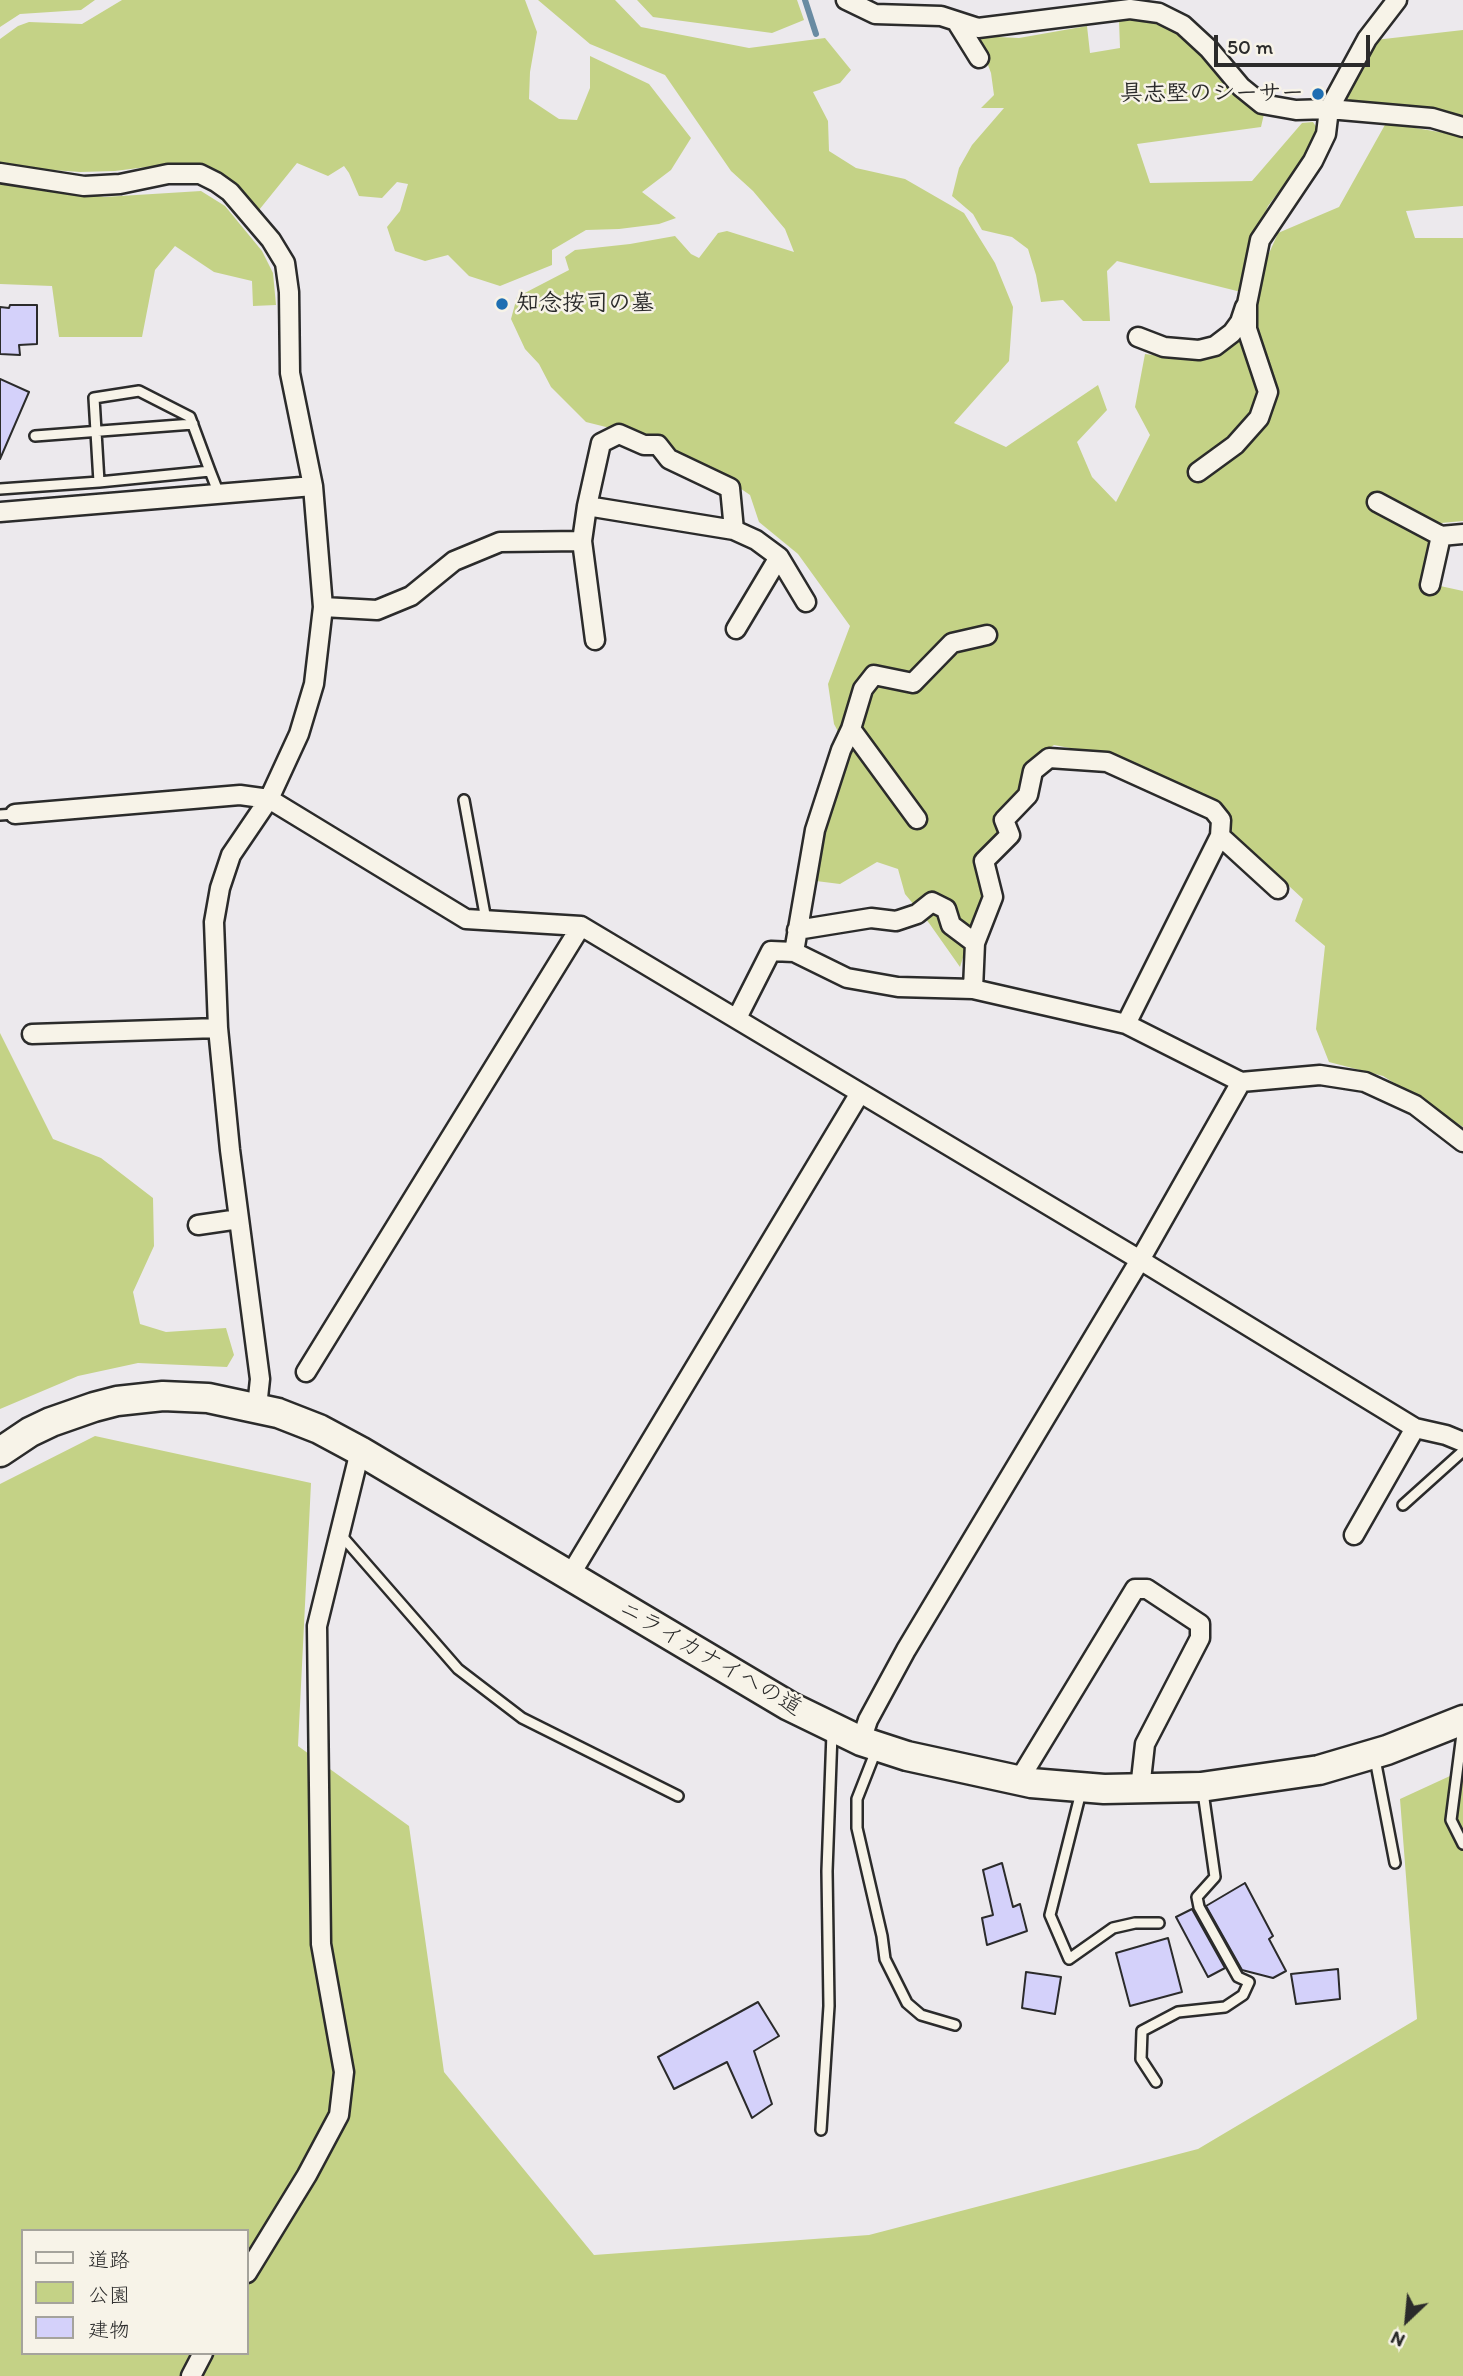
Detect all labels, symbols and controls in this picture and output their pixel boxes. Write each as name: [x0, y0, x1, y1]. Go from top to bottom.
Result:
scale bar: [1218, 21, 1374, 65]
text: 50 m: [1227, 34, 1273, 59]
place label: 具志堅のシーサー: [1120, 80, 1304, 108]
marker: 具志堅のシーサー: [1310, 86, 1326, 102]
place label: 知念按司の墓: [516, 290, 654, 318]
marker: 知念按司の墓: [494, 296, 510, 312]
street label: ニライカナイへの道: [613, 1595, 807, 1723]
legend: [21, 2229, 248, 2355]
text: 道路: [88, 2247, 130, 2272]
text: 公園: [88, 2282, 130, 2307]
north arrow: [1372, 2285, 1442, 2355]
text: 建物: [88, 2317, 130, 2342]
text: N: [1387, 2326, 1408, 2352]

